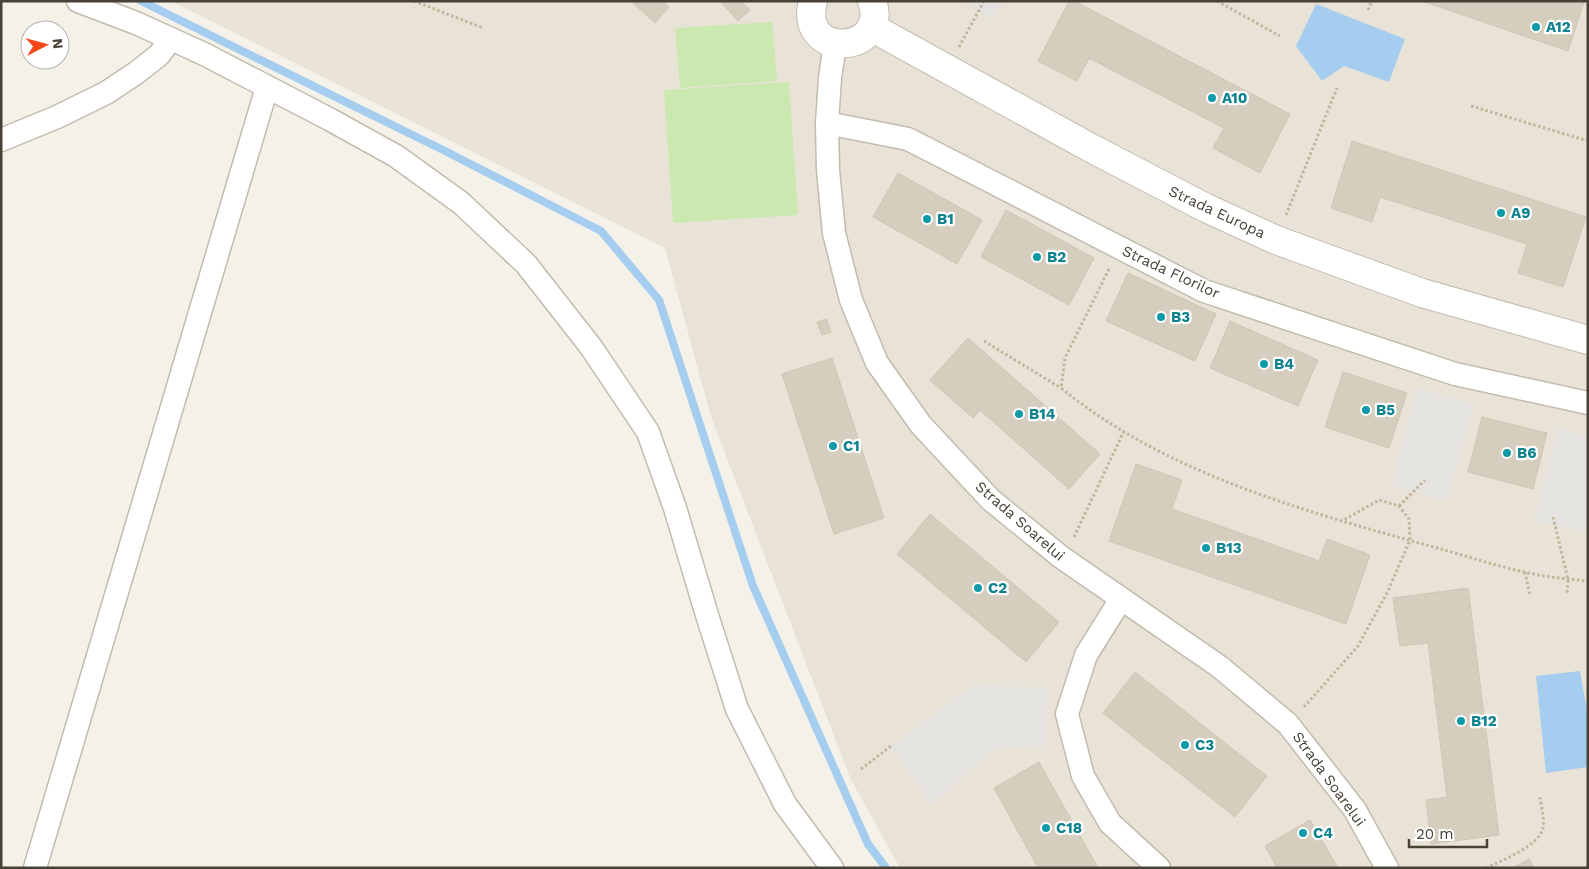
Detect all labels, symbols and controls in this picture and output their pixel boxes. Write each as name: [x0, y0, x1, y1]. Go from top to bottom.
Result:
place label: A12: [1546, 18, 1571, 36]
north arrow: [20, 20, 70, 70]
marker: A12: [1530, 21, 1542, 33]
text: N: [49, 38, 66, 50]
place label: A10: [1222, 89, 1247, 107]
marker: A10: [1206, 92, 1218, 104]
street label: Strada Europa: [1166, 182, 1269, 242]
place label: A9: [1511, 204, 1530, 222]
marker: A9: [1495, 207, 1507, 219]
place label: B1: [937, 210, 954, 228]
marker: B1: [921, 213, 933, 225]
street label: Strada Florilor: [1119, 242, 1223, 302]
place label: B2: [1047, 248, 1066, 266]
marker: B2: [1031, 251, 1043, 263]
place label: B3: [1171, 308, 1190, 326]
marker: B3: [1155, 311, 1167, 323]
place label: B4: [1274, 355, 1294, 373]
marker: B4: [1258, 358, 1270, 370]
place label: B5: [1376, 401, 1395, 419]
marker: B5: [1360, 404, 1372, 416]
place label: B14: [1029, 405, 1056, 423]
marker: B14: [1013, 408, 1025, 420]
place label: C1: [843, 437, 860, 455]
marker: C1: [827, 440, 839, 452]
place label: B6: [1517, 444, 1537, 462]
marker: B6: [1501, 447, 1513, 459]
street label: Strada Soarelui: [972, 477, 1068, 565]
place label: B13: [1216, 539, 1242, 557]
marker: B13: [1200, 542, 1212, 554]
place label: C2: [988, 579, 1007, 597]
marker: C2: [972, 582, 984, 594]
place label: B12: [1471, 712, 1497, 730]
marker: B12: [1455, 715, 1467, 727]
street label: Strada Soarelui: [1289, 728, 1369, 830]
place label: C3: [1195, 736, 1214, 754]
marker: C3: [1179, 739, 1191, 751]
scale bar: [1409, 816, 1486, 848]
place label: C18: [1056, 819, 1082, 837]
marker: C18: [1040, 822, 1052, 834]
place label: C4: [1313, 824, 1333, 842]
text: 20 m: [1416, 825, 1454, 843]
marker: C4: [1297, 827, 1309, 839]

